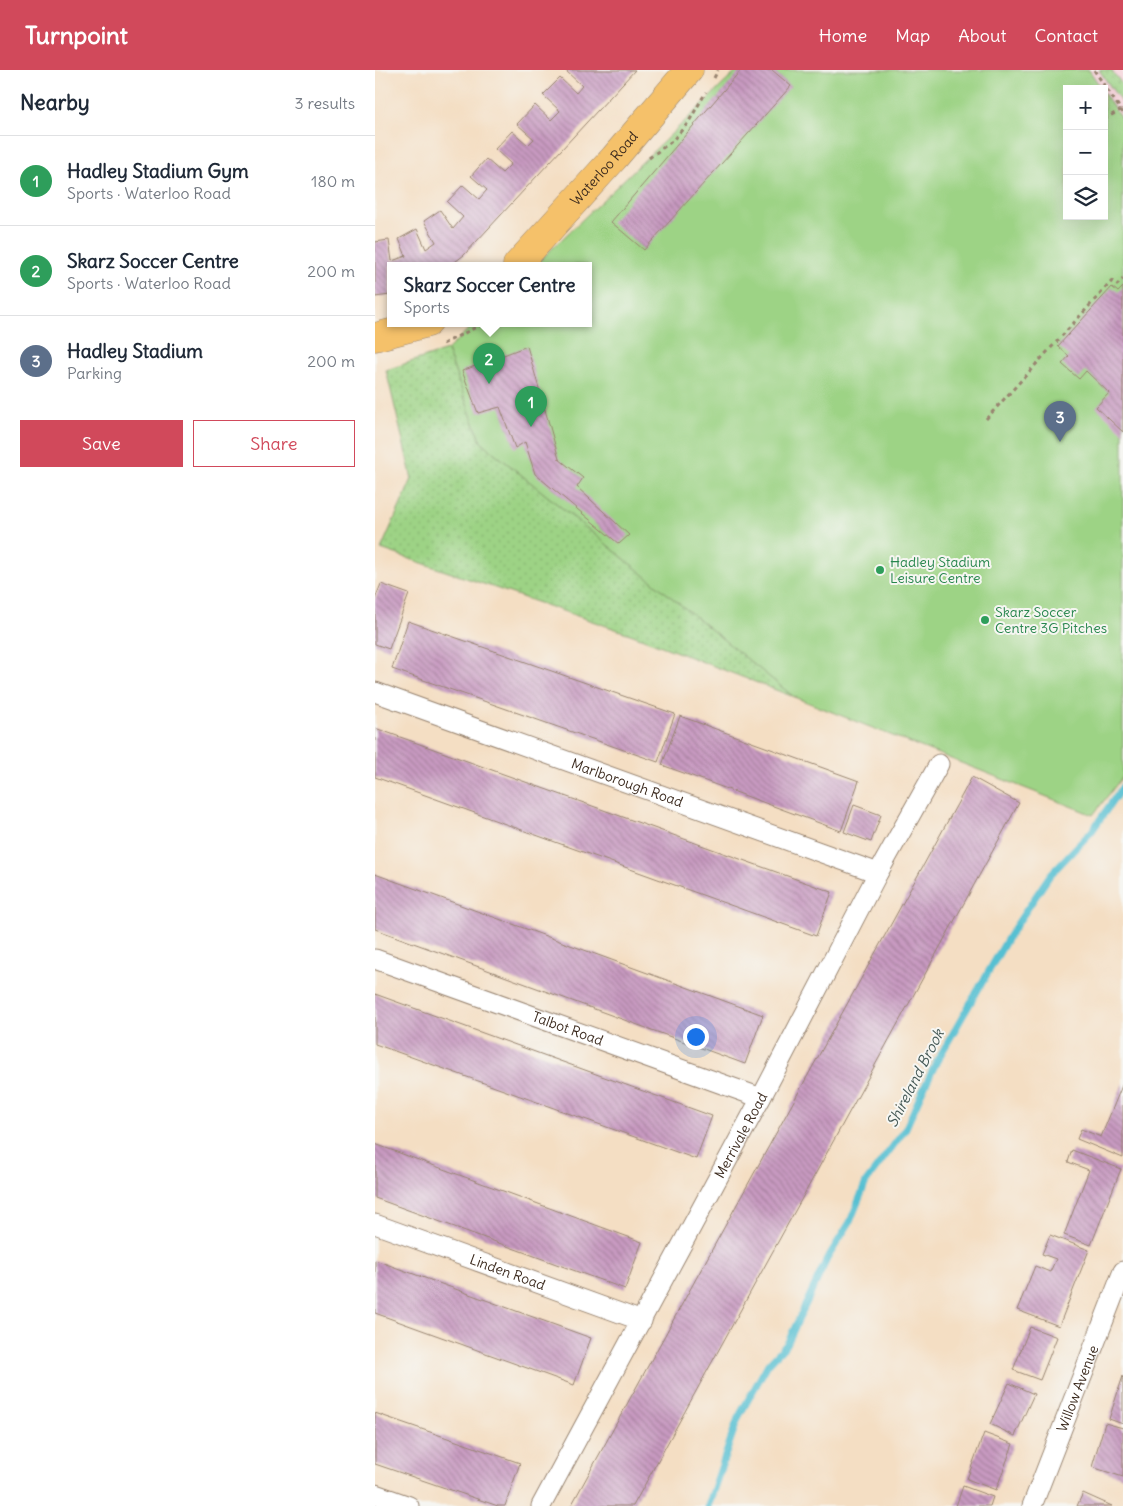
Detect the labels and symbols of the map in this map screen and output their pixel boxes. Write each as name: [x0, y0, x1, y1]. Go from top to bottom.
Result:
street label: Waterloo Road: [566, 128, 642, 209]
pin: 2: [473, 343, 505, 384]
pin: 1: [515, 386, 547, 427]
pin: 3: [1044, 401, 1076, 442]
place label: Hadley Stadium Leisure Centre: [890, 553, 990, 587]
marker: Hadley Stadium Leisure Centre: [874, 564, 886, 576]
place label: Skarz Soccer Centre 3G Pitches: [995, 603, 1107, 637]
marker: Skarz Soccer Centre 3G Pitches: [979, 614, 991, 626]
street label: Marlborough Road: [569, 754, 685, 811]
street label: Talbot Road: [530, 1007, 606, 1049]
your location: [683, 1024, 709, 1050]
water label: Shireland Brook: [882, 1025, 948, 1130]
street label: Merrivale Road: [710, 1089, 771, 1182]
street label: Linden Road: [467, 1250, 548, 1294]
street label: Willow Avenue: [1053, 1343, 1102, 1434]

